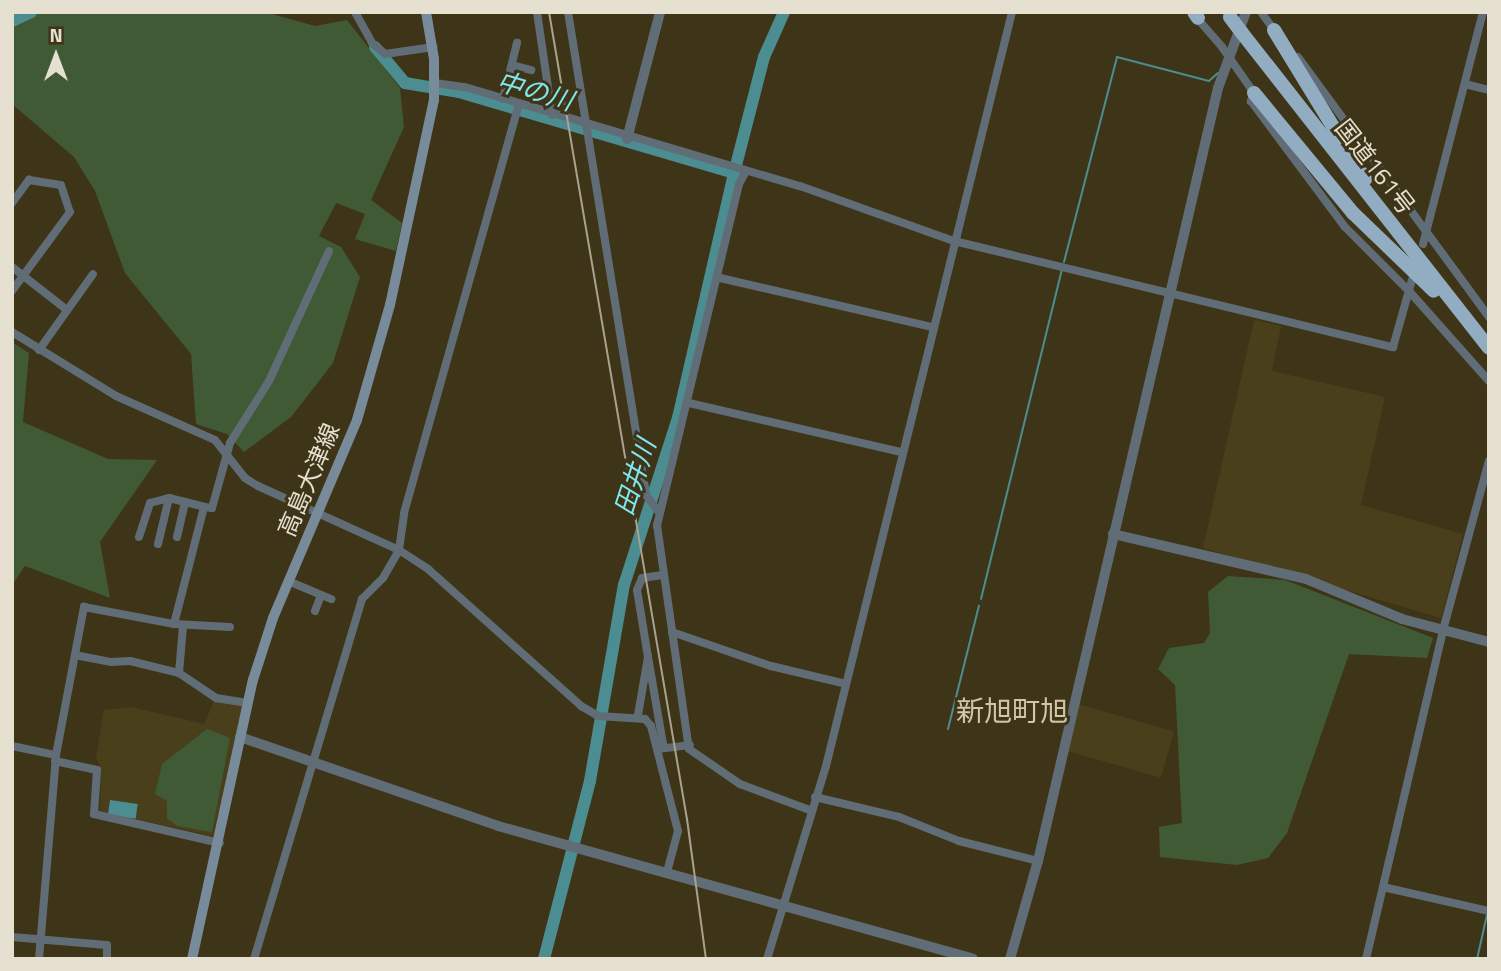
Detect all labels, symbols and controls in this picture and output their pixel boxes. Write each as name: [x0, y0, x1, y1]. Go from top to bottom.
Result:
text: N: [49, 20, 63, 49]
north arrow: [21, 21, 91, 91]
water label: 中の川: [493, 65, 577, 117]
street label: 国道161号: [1329, 114, 1421, 220]
street label: 高島大津線: [272, 419, 346, 541]
water label: 田井川: [608, 435, 662, 519]
district label: 新旭町旭: [956, 694, 1068, 728]

